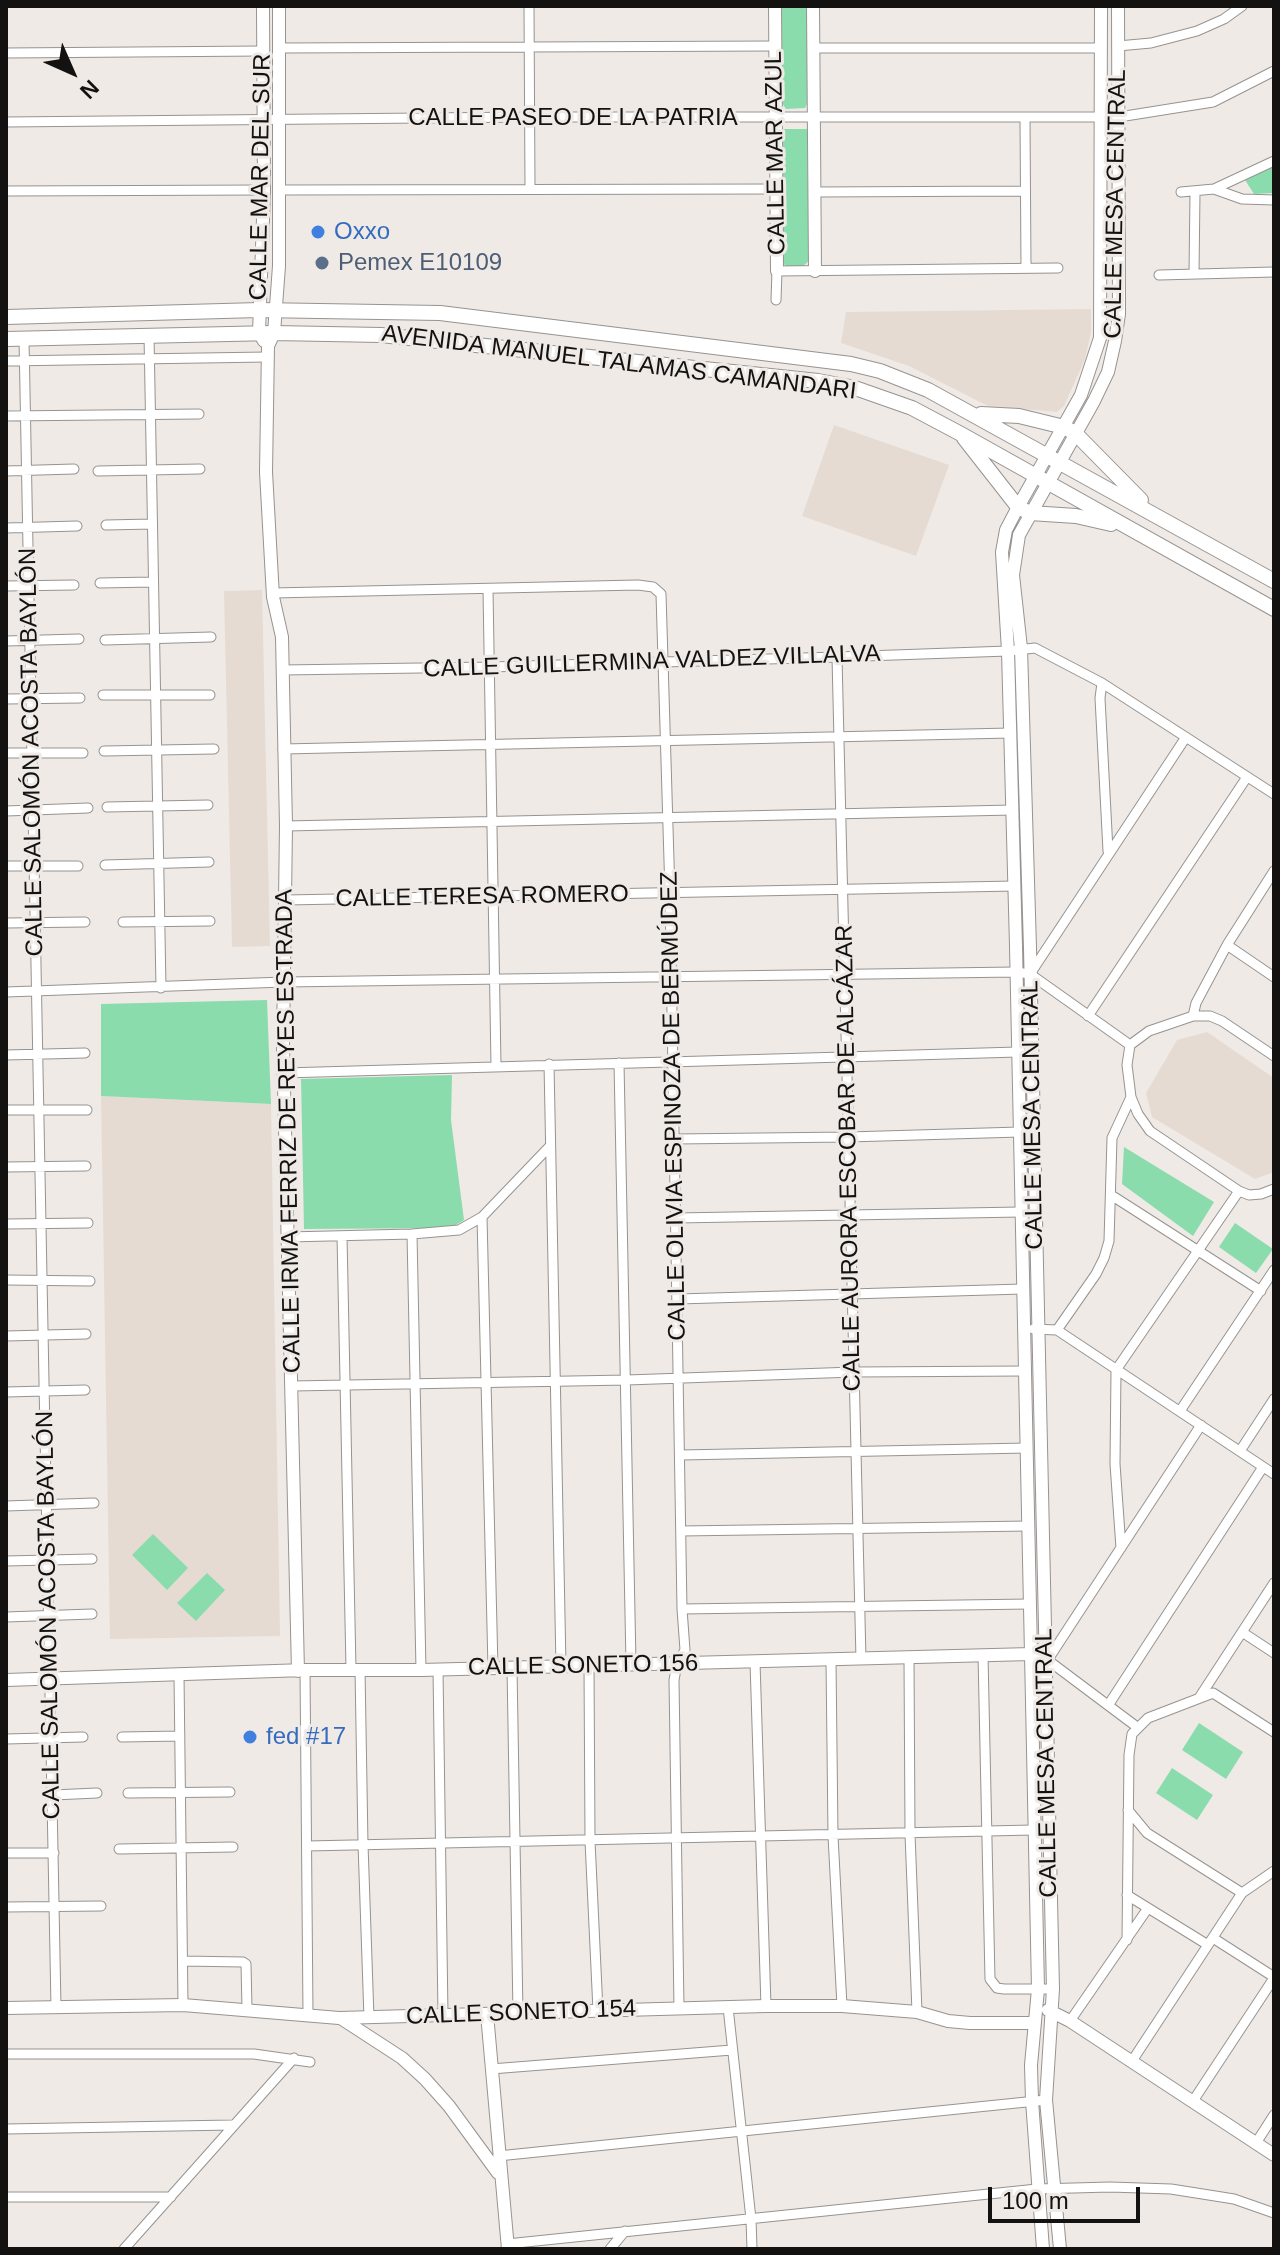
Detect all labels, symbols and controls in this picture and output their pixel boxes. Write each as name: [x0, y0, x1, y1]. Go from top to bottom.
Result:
north arrow: [32, 32, 112, 112]
street label: CALLE MAR AZUL: [760, 51, 792, 255]
street label: CALLE MAR DEL SUR: [244, 53, 278, 301]
street label: CALLE MESA CENTRAL: [1099, 69, 1133, 339]
text: N: [75, 75, 104, 104]
street label: CALLE PASEO DE LA PATRIA: [408, 104, 738, 132]
place label: Oxxo: [334, 218, 390, 246]
marker: Oxxo: [309, 223, 327, 241]
place label: Pemex E10109: [338, 249, 502, 277]
marker: Pemex E10109: [313, 254, 331, 272]
street label: AVENIDA MANUEL TALAMAS CAMANDARI: [380, 320, 858, 406]
street label: CALLE SALOMÓN ACOSTA BAYLÓN: [14, 547, 50, 957]
street label: CALLE GUILLERMINA VALDEZ VILLALVA: [423, 640, 881, 684]
street label: CALLE OLIVIA ESPINOZA DE BERMÚDEZ: [656, 871, 692, 1341]
street label: CALLE TERESA ROMERO: [335, 880, 629, 914]
street label: CALLE IRMA FERRIZ DE REYES ESTRADA: [270, 889, 308, 1373]
street label: CALLE AURORA ESCOBAR DE ALCÁZAR: [831, 924, 867, 1392]
street label: CALLE MESA CENTRAL: [1016, 980, 1050, 1250]
street label: CALLE SALOMÓN ACOSTA BAYLÓN: [31, 1410, 67, 1820]
street label: CALLE MESA CENTRAL: [1030, 1628, 1064, 1898]
street label: CALLE SONETO 156: [468, 1650, 698, 1682]
place label: fed #17: [266, 1723, 346, 1751]
marker: fed #17: [241, 1728, 259, 1746]
street label: CALLE SONETO 154: [405, 1995, 637, 2031]
scale bar: [992, 2171, 1144, 2221]
text: 100 m: [1002, 2187, 1069, 2214]

